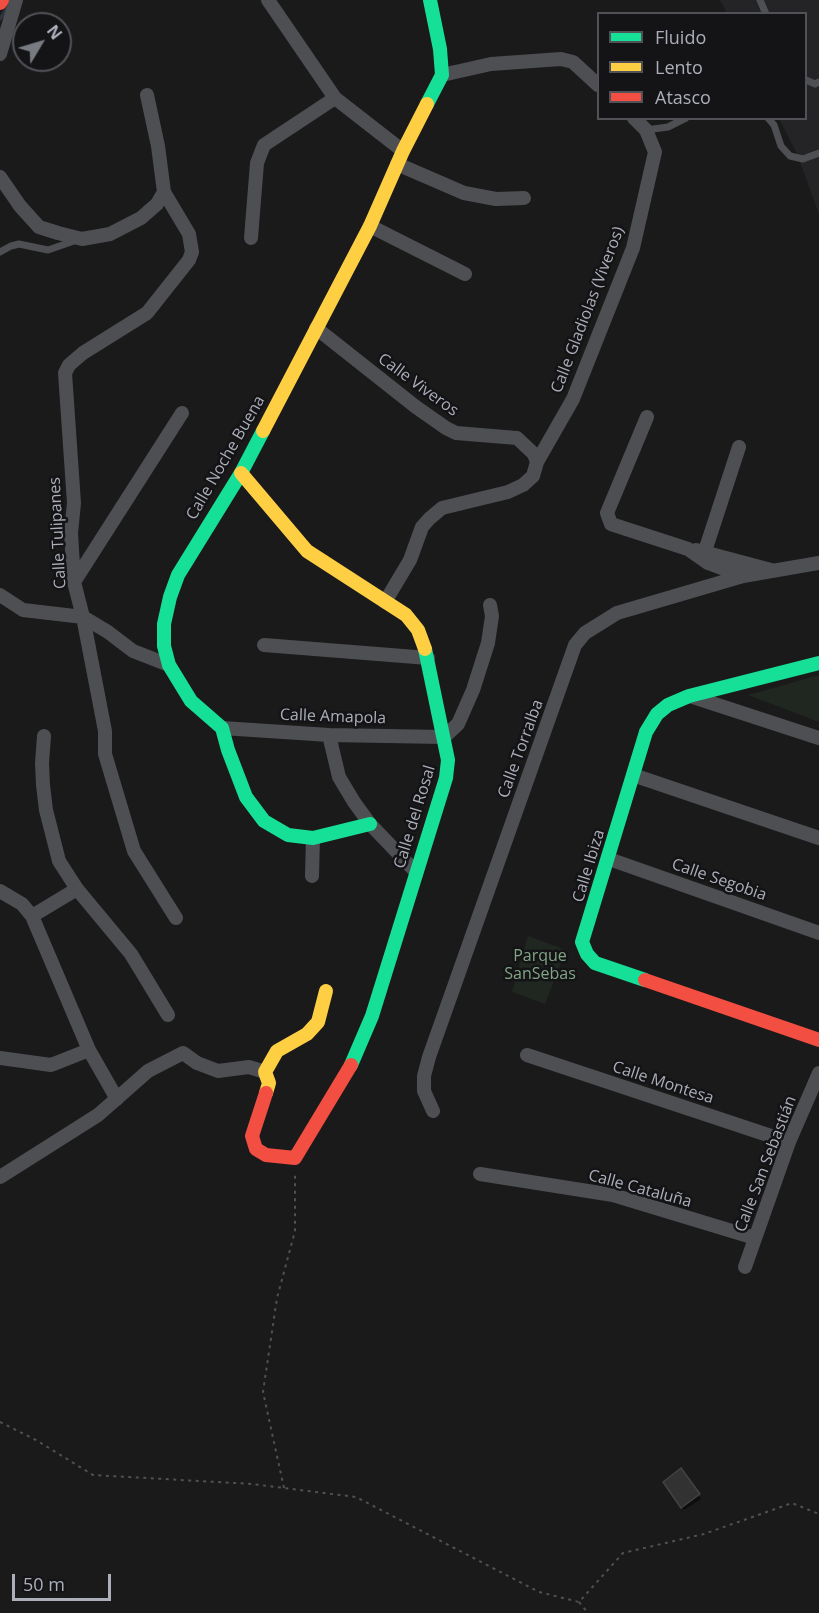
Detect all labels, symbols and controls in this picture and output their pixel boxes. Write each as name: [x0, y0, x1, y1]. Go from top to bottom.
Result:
north arrow: [12, 12, 72, 72]
legend: [597, 12, 807, 120]
text: N: [42, 20, 67, 44]
text: Fluido: [655, 25, 706, 49]
text: Lento: [655, 55, 703, 79]
text: Atasco: [655, 85, 711, 109]
street label: Calle Gladiolas (Viveros): [547, 224, 629, 396]
street label: Calle Viveros: [374, 349, 462, 421]
street label: Calle Noche Buena: [183, 392, 269, 524]
street label: Calle Tulipanes: [45, 477, 71, 589]
street label: Calle Torralba: [494, 697, 548, 801]
street label: Calle Amapola: [280, 706, 386, 728]
street label: Calle del Rosal: [390, 763, 440, 871]
street label: Calle Ibiza: [569, 827, 609, 905]
street label: Calle Segobia: [669, 855, 769, 905]
park label: Parque SanSebas: [504, 946, 576, 984]
street label: Calle Montesa: [610, 1058, 716, 1108]
street label: Calle San Sebastián: [731, 1093, 801, 1235]
street label: Calle Cataluña: [586, 1166, 694, 1212]
scale bar: [15, 1562, 114, 1600]
text: 50 m: [23, 1572, 65, 1596]

